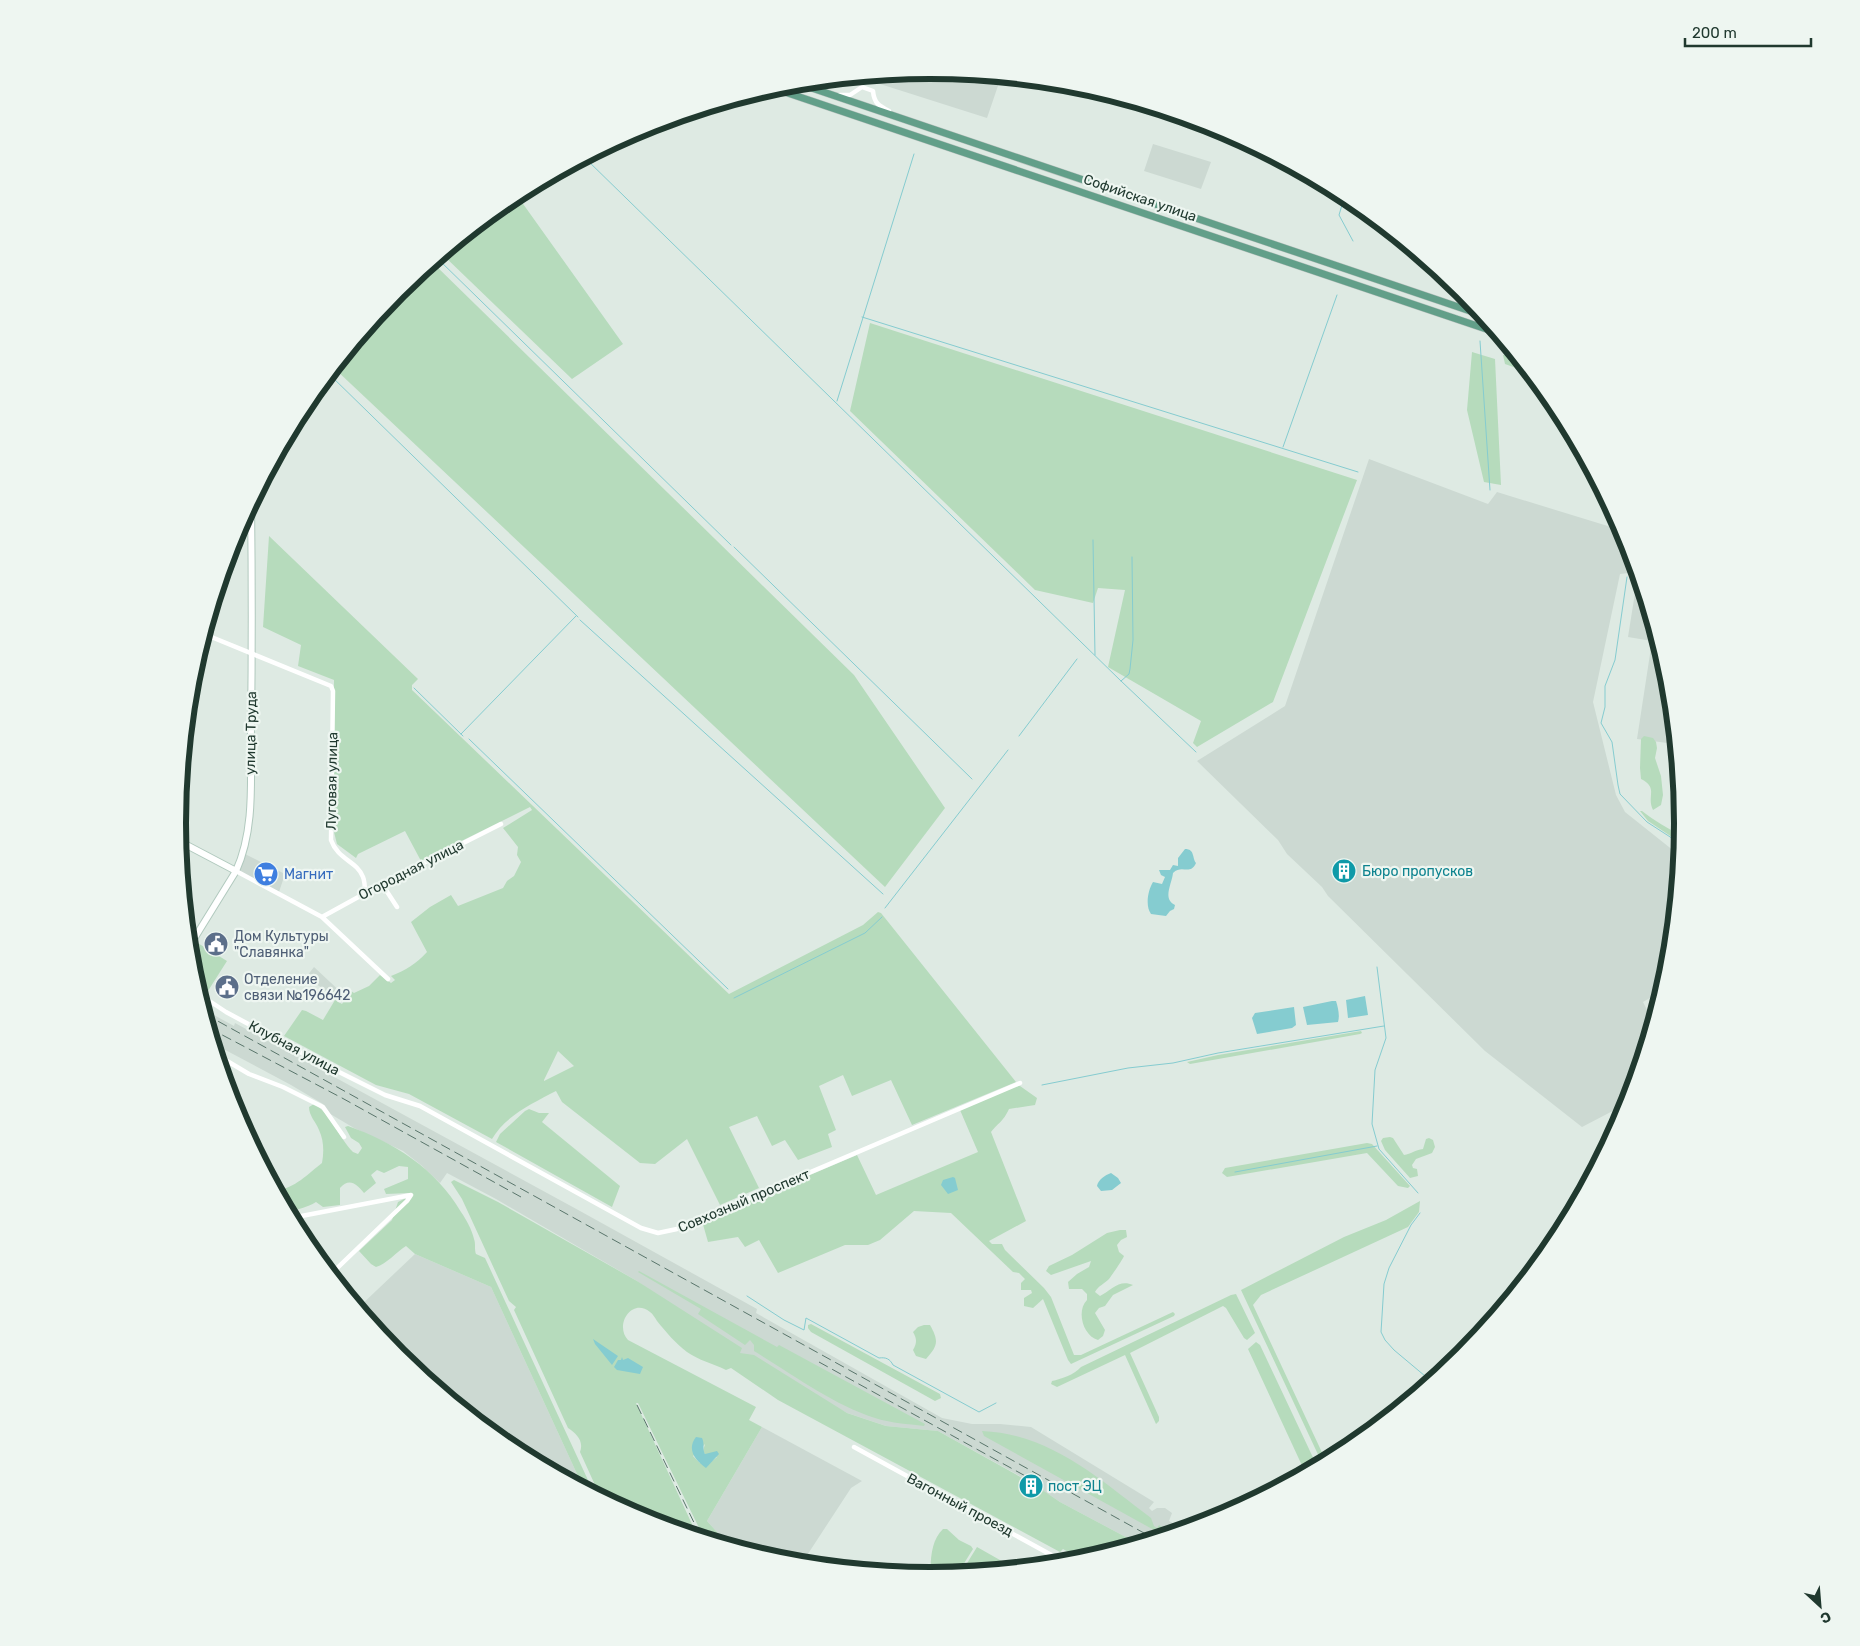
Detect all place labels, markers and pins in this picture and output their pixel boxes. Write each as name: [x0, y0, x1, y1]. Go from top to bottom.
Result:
building icon: Бюро пропусков: [1331, 858, 1357, 884]
supermarket icon: Магнит: [253, 861, 279, 887]
place label: Бюро пропусков: [1362, 863, 1473, 880]
place label: Магнит: [284, 866, 333, 883]
place label: Дом Культуры "Славянка": [234, 928, 329, 961]
public building icon: Дом Культуры "Славянка": [203, 931, 229, 957]
place label: Отделение связи №196642: [244, 971, 351, 1004]
public building icon: Отделение связи №196642: [214, 974, 240, 1000]
building icon: пост ЭЦ: [1018, 1473, 1044, 1499]
place label: пост ЭЦ: [1048, 1478, 1102, 1495]

